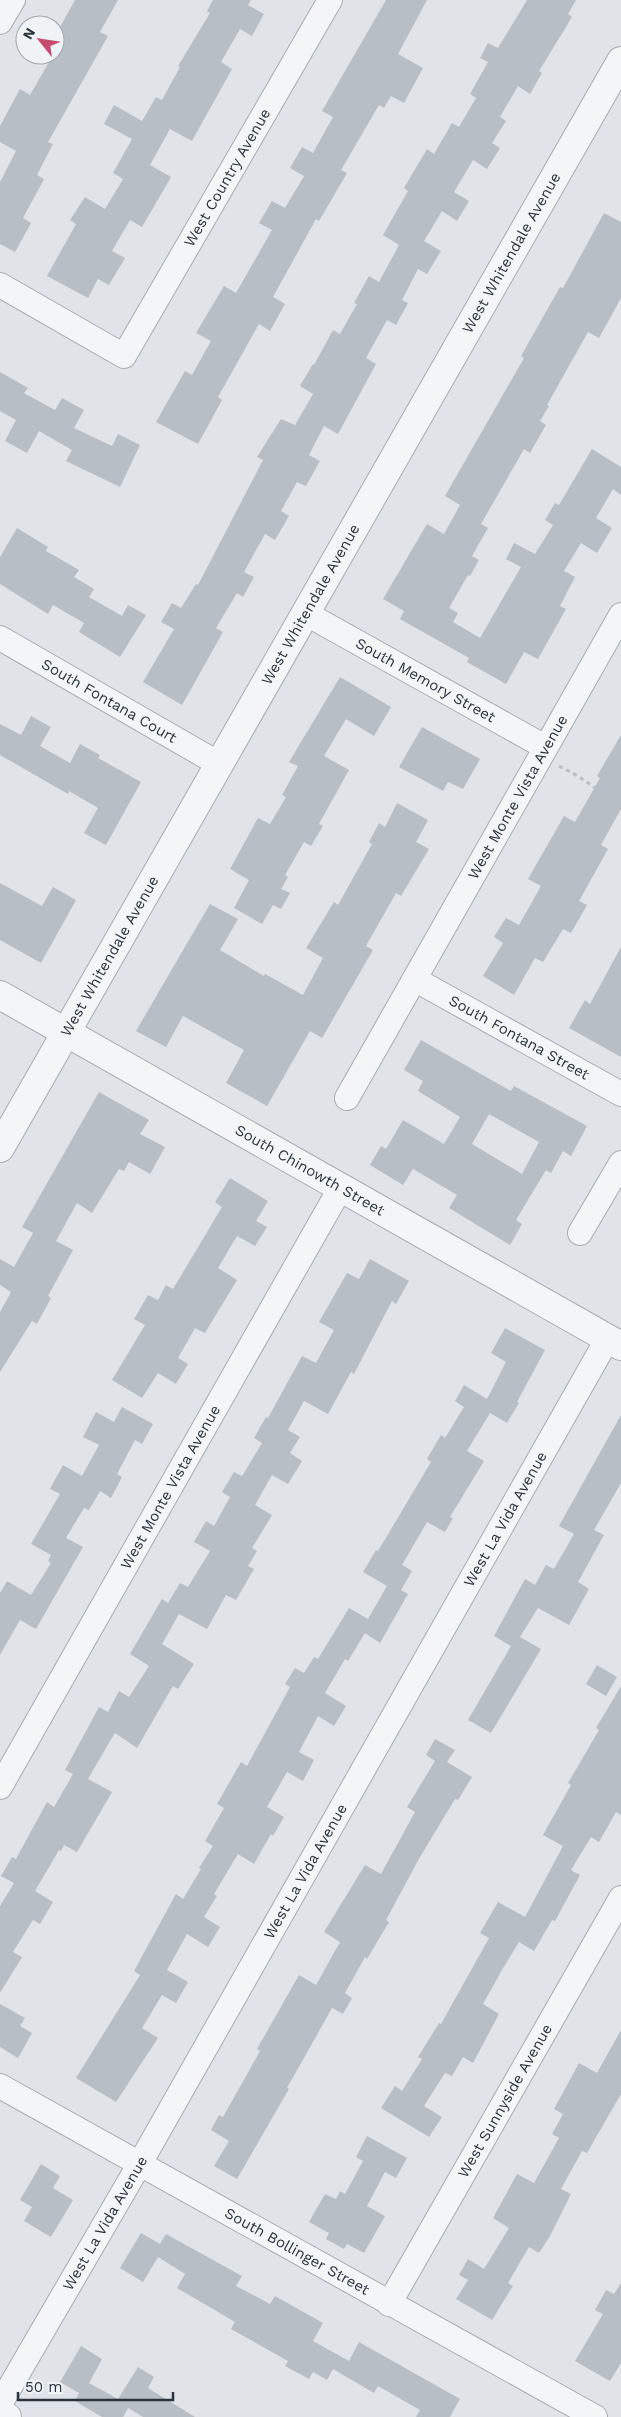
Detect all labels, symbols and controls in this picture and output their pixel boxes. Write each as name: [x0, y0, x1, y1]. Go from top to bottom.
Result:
north arrow: [15, 15, 65, 65]
text: N: [19, 25, 38, 42]
street label: West Country Avenue: [180, 105, 274, 250]
street label: West Whitendale Avenue: [458, 169, 564, 336]
street label: West Whitendale Avenue: [258, 521, 364, 688]
street label: South Memory Street: [353, 634, 499, 727]
street label: South Fontana Court: [38, 655, 181, 747]
street label: West Monte Vista Avenue: [464, 712, 571, 882]
street label: West Whitendale Avenue: [57, 873, 163, 1040]
street label: South Fontana Street: [446, 991, 593, 1084]
street label: South Chinowth Street: [232, 1121, 388, 1220]
street label: West Monte Vista Avenue: [117, 1402, 224, 1572]
street label: West La Vida Avenue: [460, 1448, 551, 1590]
street label: West La Vida Avenue: [260, 1801, 351, 1942]
street label: West Sunnyside Avenue: [454, 2021, 556, 2181]
street label: West La Vida Avenue: [59, 2153, 151, 2294]
street label: South Bollinger Street: [222, 2204, 373, 2299]
scale bar: [18, 2370, 172, 2402]
text: 50 m: [25, 2378, 62, 2396]

